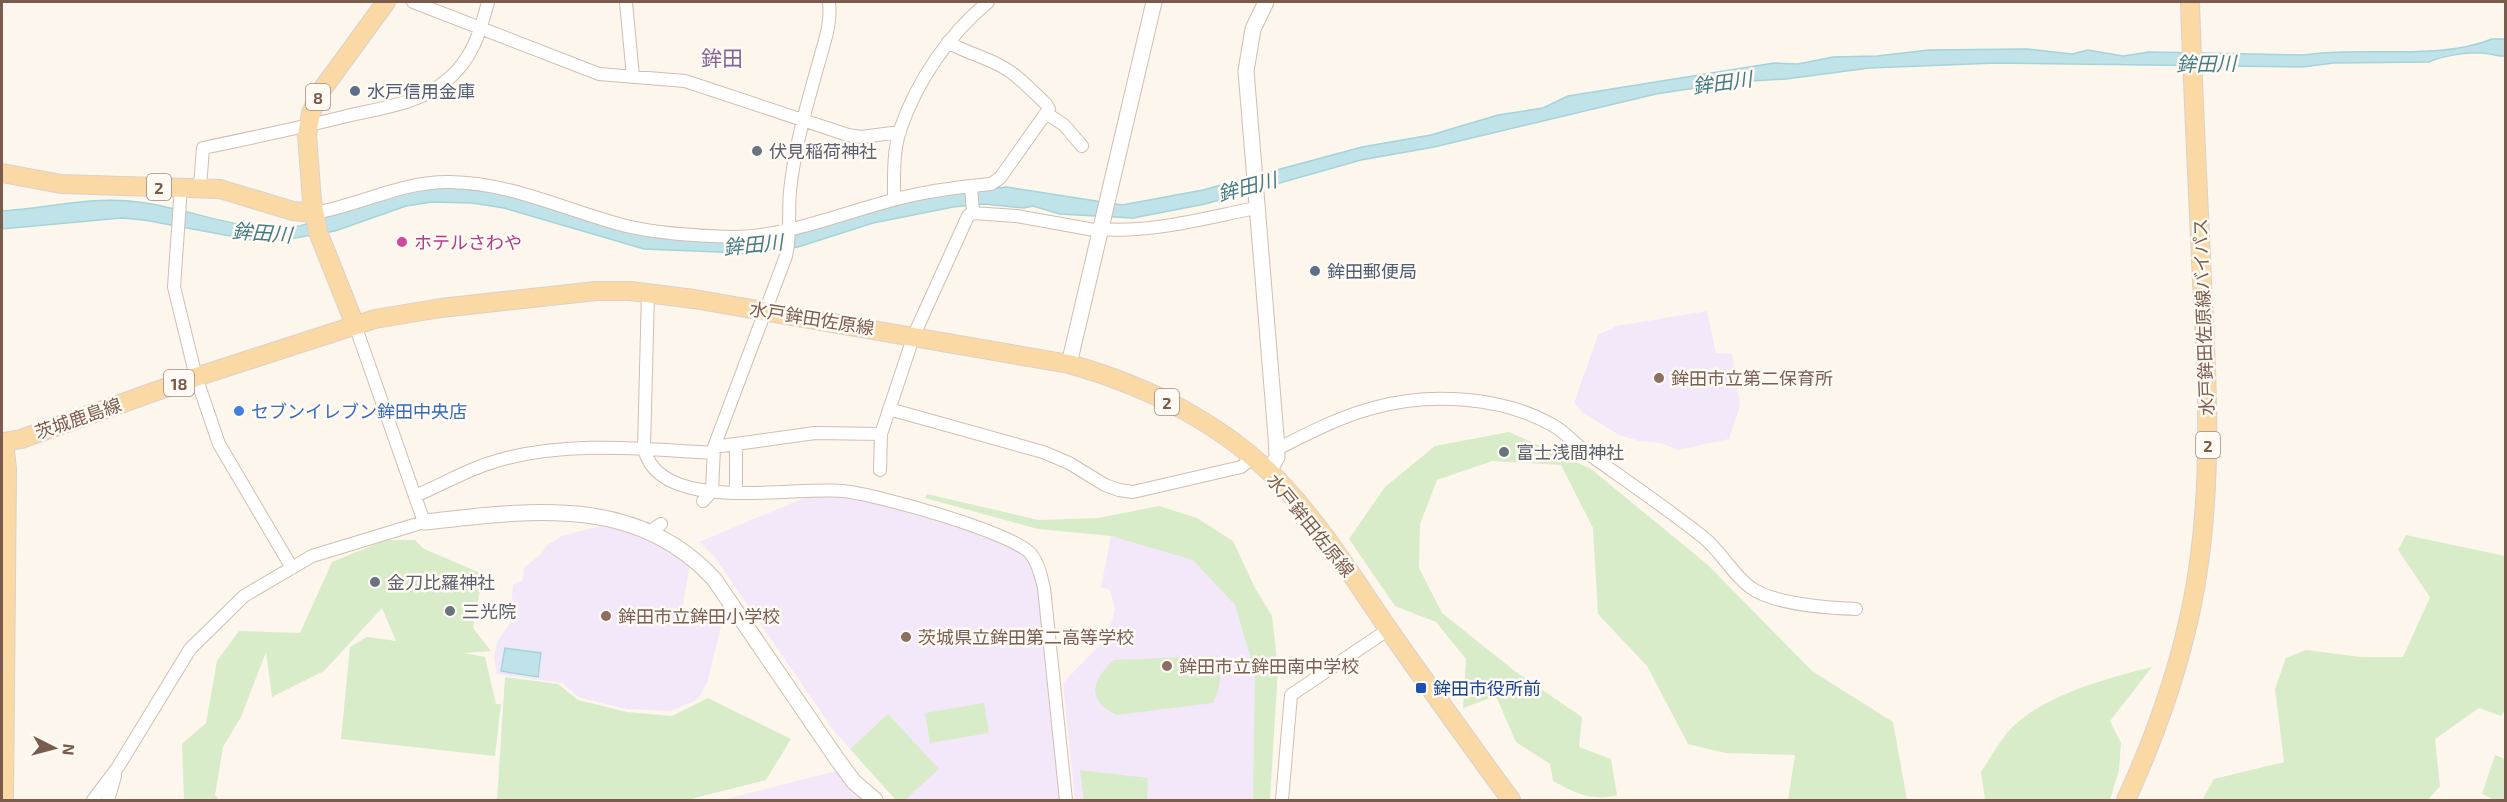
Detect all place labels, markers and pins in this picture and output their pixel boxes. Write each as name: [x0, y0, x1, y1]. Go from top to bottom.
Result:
place label: 水戸信用金庫: [367, 80, 475, 102]
marker: 水戸信用金庫: [348, 84, 362, 98]
place label: 伏見稲荷神社: [769, 140, 877, 162]
marker: 伏見稲荷神社: [750, 144, 764, 158]
place label: ホテルさわや: [414, 231, 522, 253]
marker: ホテルさわや: [395, 235, 409, 249]
place label: 鉾田郵便局: [1327, 260, 1417, 282]
marker: 鉾田郵便局: [1308, 264, 1322, 278]
place label: 鉾田市立第二保育所: [1671, 367, 1833, 389]
marker: 鉾田市立第二保育所: [1652, 371, 1666, 385]
place label: セブンイレブン鉾田中央店: [251, 400, 467, 422]
marker: セブンイレブン鉾田中央店: [232, 404, 246, 418]
place label: 富士浅間神社: [1516, 441, 1624, 463]
marker: 富士浅間神社: [1497, 445, 1511, 459]
place label: 金刀比羅神社: [387, 571, 495, 593]
marker: 金刀比羅神社: [368, 575, 382, 589]
place label: 三光院: [462, 600, 516, 622]
marker: 三光院: [443, 604, 457, 618]
place label: 鉾田市立鉾田小学校: [618, 605, 780, 627]
marker: 鉾田市立鉾田小学校: [599, 609, 613, 623]
place label: 茨城県立鉾田第二高等学校: [918, 626, 1134, 648]
marker: 茨城県立鉾田第二高等学校: [899, 630, 913, 644]
place label: 鉾田市立鉾田南中学校: [1179, 655, 1359, 677]
marker: 鉾田市立鉾田南中学校: [1160, 659, 1174, 673]
place label: 鉾田市役所前: [1433, 677, 1541, 699]
marker: 鉾田市役所前: [1414, 681, 1428, 695]

